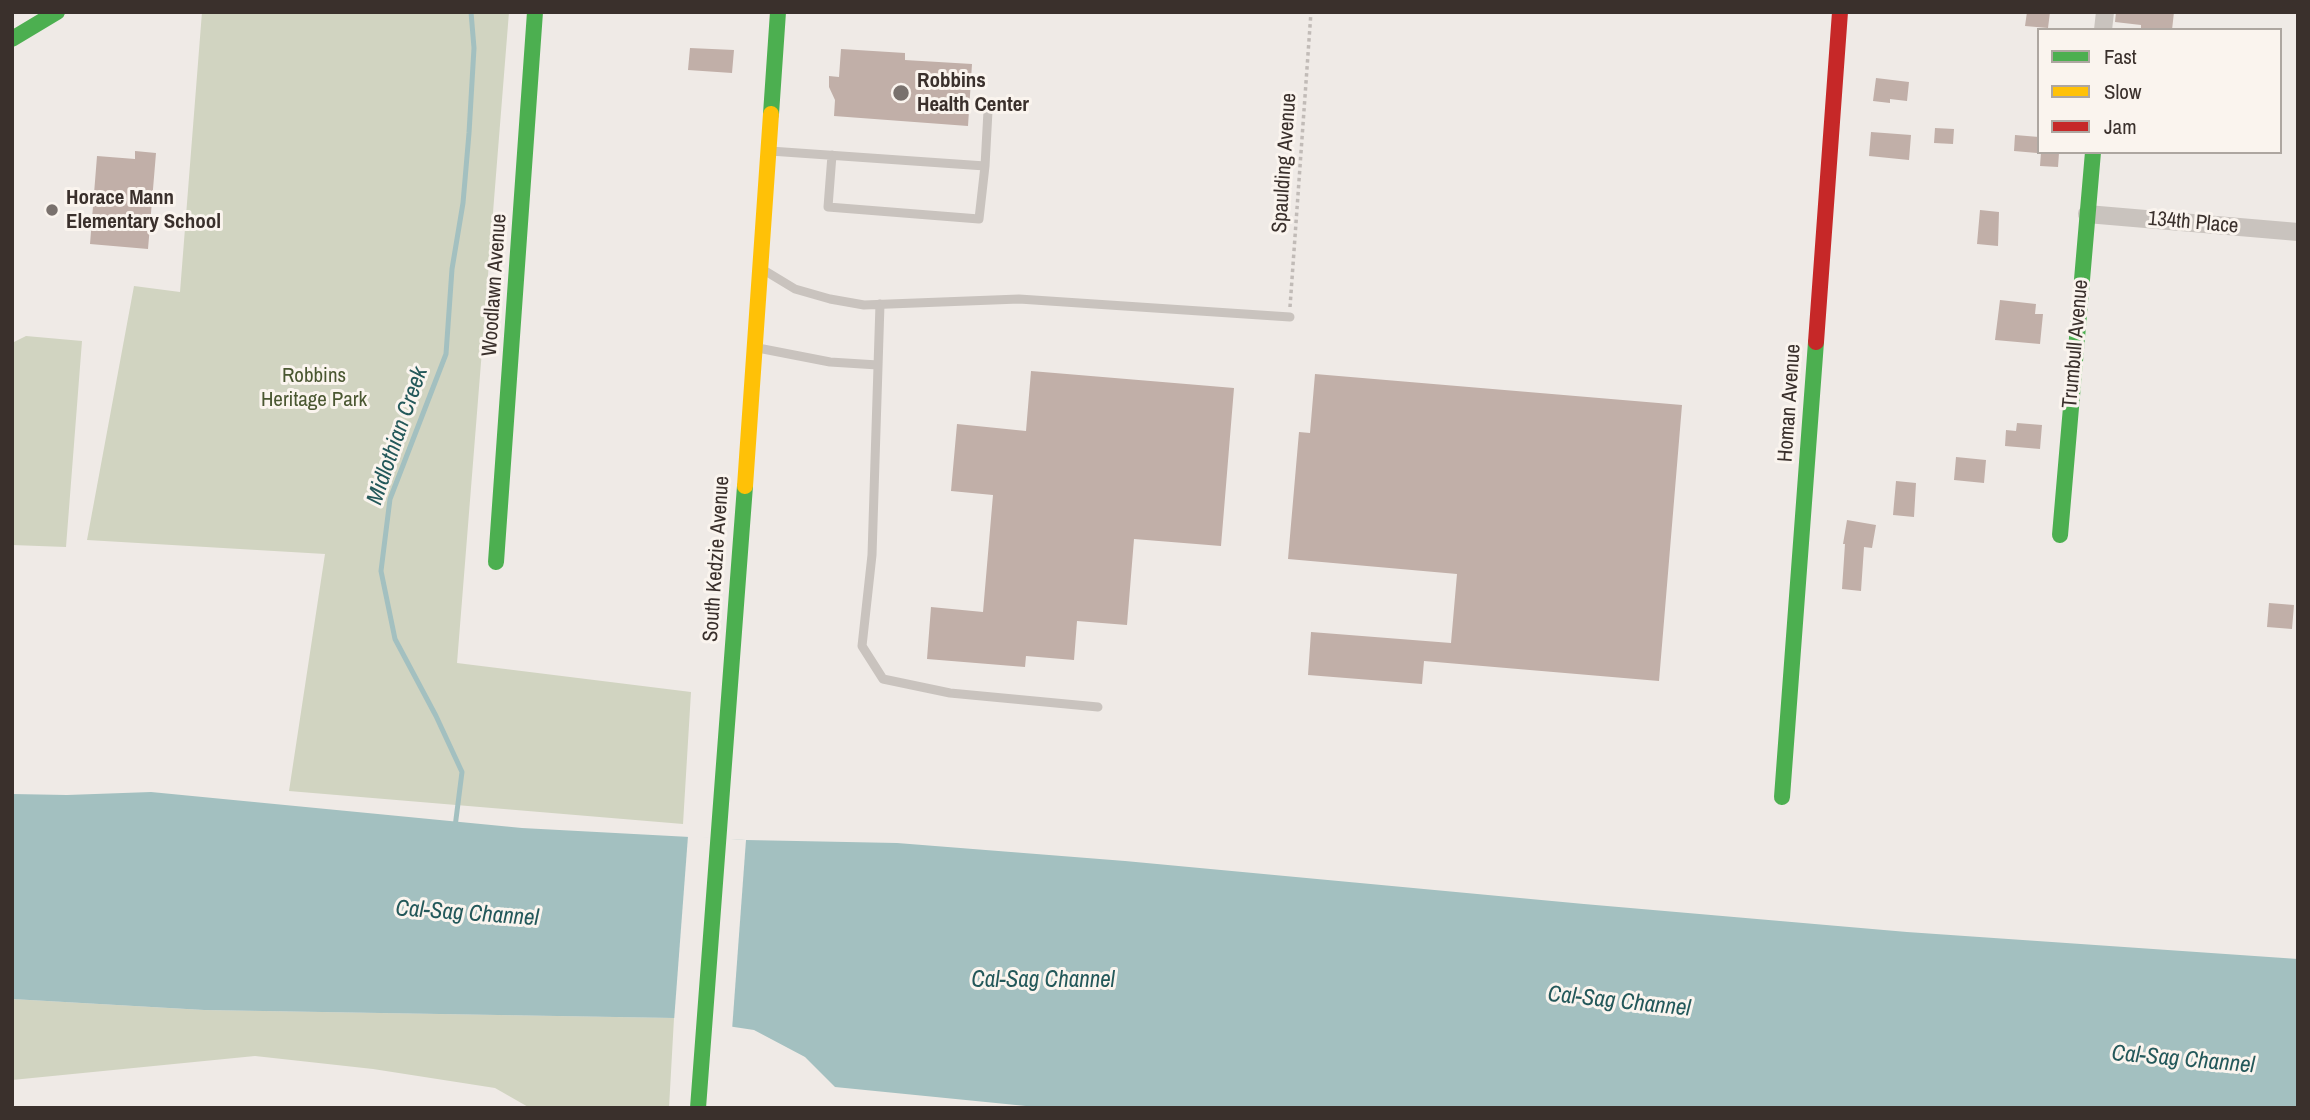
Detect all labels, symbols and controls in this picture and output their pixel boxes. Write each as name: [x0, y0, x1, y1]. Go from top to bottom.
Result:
legend: [2037, 28, 2282, 154]
text: Fast: [2104, 42, 2137, 71]
place label: Robbins Health Center: [917, 68, 1029, 118]
text: Slow: [2104, 77, 2141, 106]
marker: Robbins Health Center: [891, 83, 911, 103]
street label: Spaulding Avenue: [1268, 92, 1302, 234]
text: Jam: [2104, 112, 2137, 141]
place label: Horace Mann Elementary School: [66, 185, 221, 235]
marker: Horace Mann Elementary School: [44, 202, 60, 218]
street label: 134th Place: [2147, 206, 2239, 240]
street label: Woodlawn Avenue: [477, 213, 513, 357]
street label: Trumbull Avenue: [2058, 279, 2094, 409]
street label: Homan Avenue: [1773, 343, 1807, 463]
park label: Robbins Heritage Park: [261, 363, 367, 413]
water label: Midlothian Creek: [362, 364, 434, 508]
street label: South Kedzie Avenue: [699, 475, 735, 643]
water label: Cal-Sag Channel: [394, 895, 540, 933]
water label: Cal-Sag Channel: [971, 967, 1115, 995]
water label: Cal-Sag Channel: [1546, 981, 1692, 1023]
water label: Cal-Sag Channel: [2110, 1040, 2256, 1080]

